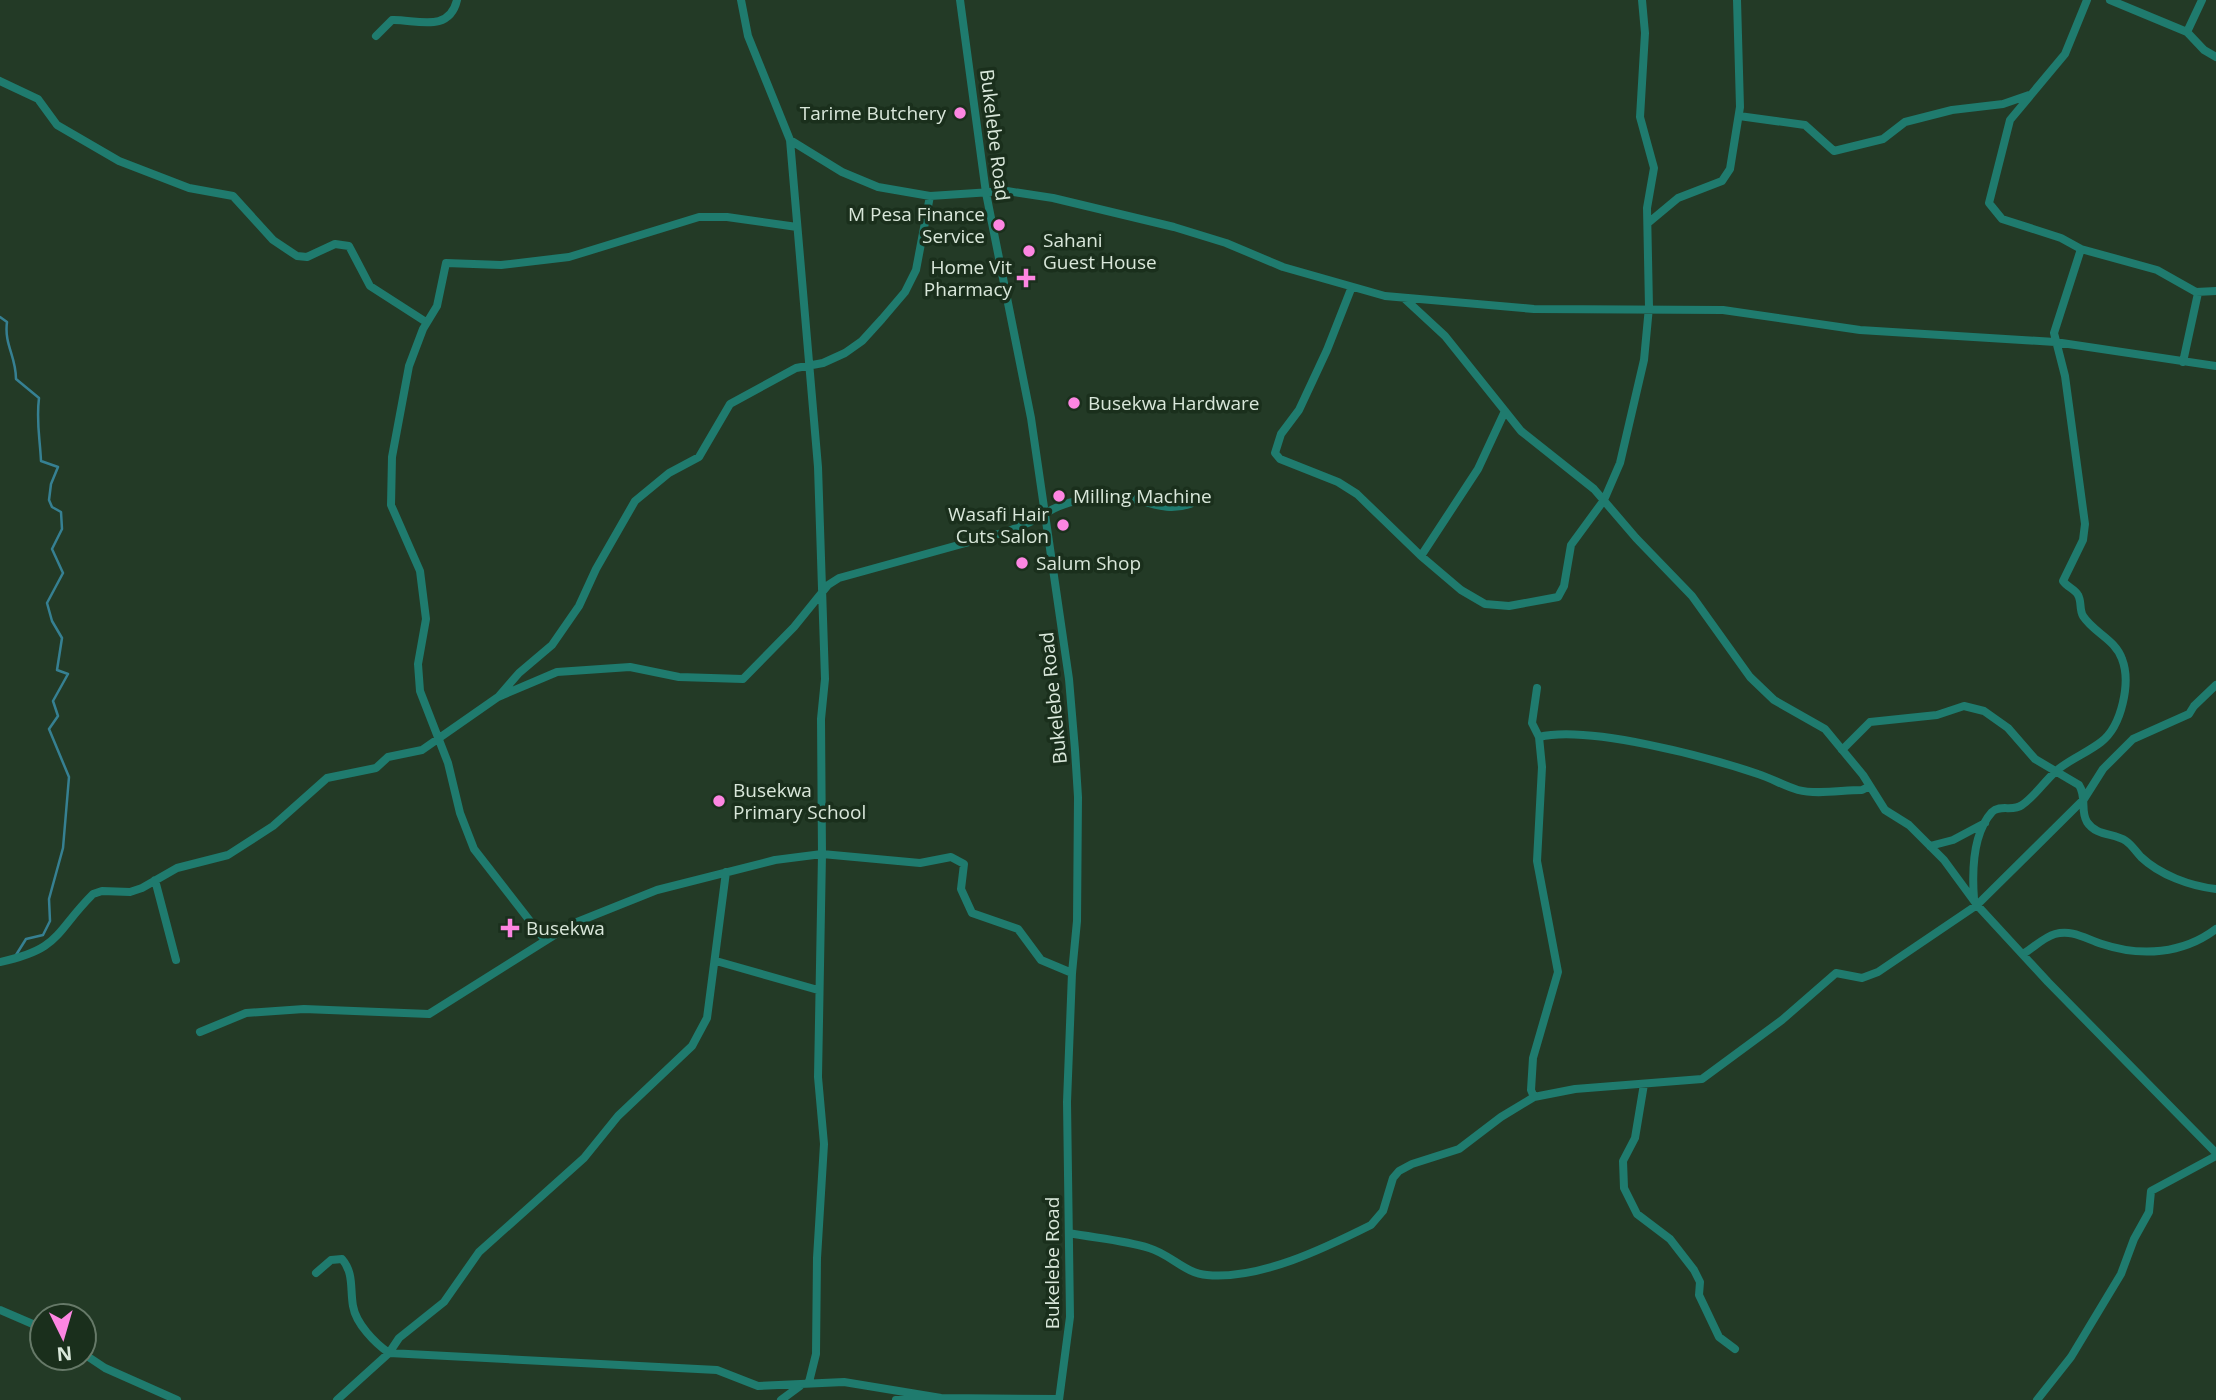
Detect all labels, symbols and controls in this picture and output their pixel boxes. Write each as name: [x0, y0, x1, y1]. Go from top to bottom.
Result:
street label: Bukelebe Road: [974, 68, 1016, 202]
place label: Tarime Butchery: [800, 100, 946, 126]
marker: Tarime Butchery: [952, 105, 968, 121]
place label: M Pesa Finance Service: [848, 201, 985, 249]
marker: M Pesa Finance Service: [991, 217, 1007, 233]
place label: Sahani Guest House: [1043, 227, 1157, 275]
marker: Sahani Guest House: [1021, 243, 1037, 259]
place label: Home Vit Pharmacy: [924, 254, 1012, 302]
marker: Home Vit Pharmacy: [1018, 270, 1034, 286]
place label: Busekwa Hardware: [1088, 390, 1260, 416]
marker: Busekwa Hardware: [1066, 395, 1082, 411]
place label: Milling Machine: [1073, 483, 1212, 509]
marker: Milling Machine: [1051, 488, 1067, 504]
place label: Wasafi Hair Cuts Salon: [948, 501, 1049, 549]
marker: Wasafi Hair Cuts Salon: [1055, 517, 1071, 533]
place label: Salum Shop: [1036, 550, 1141, 576]
marker: Salum Shop: [1014, 555, 1030, 571]
street label: Bukelebe Road: [1033, 631, 1073, 765]
place label: Busekwa Primary School: [733, 777, 866, 825]
marker: Busekwa Primary School: [711, 793, 727, 809]
place label: Busekwa: [526, 915, 605, 941]
marker: Busekwa: [500, 918, 520, 938]
street label: Bukelebe Road: [1039, 1197, 1065, 1329]
north arrow: [28, 1302, 98, 1372]
text: N: [56, 1340, 73, 1368]

